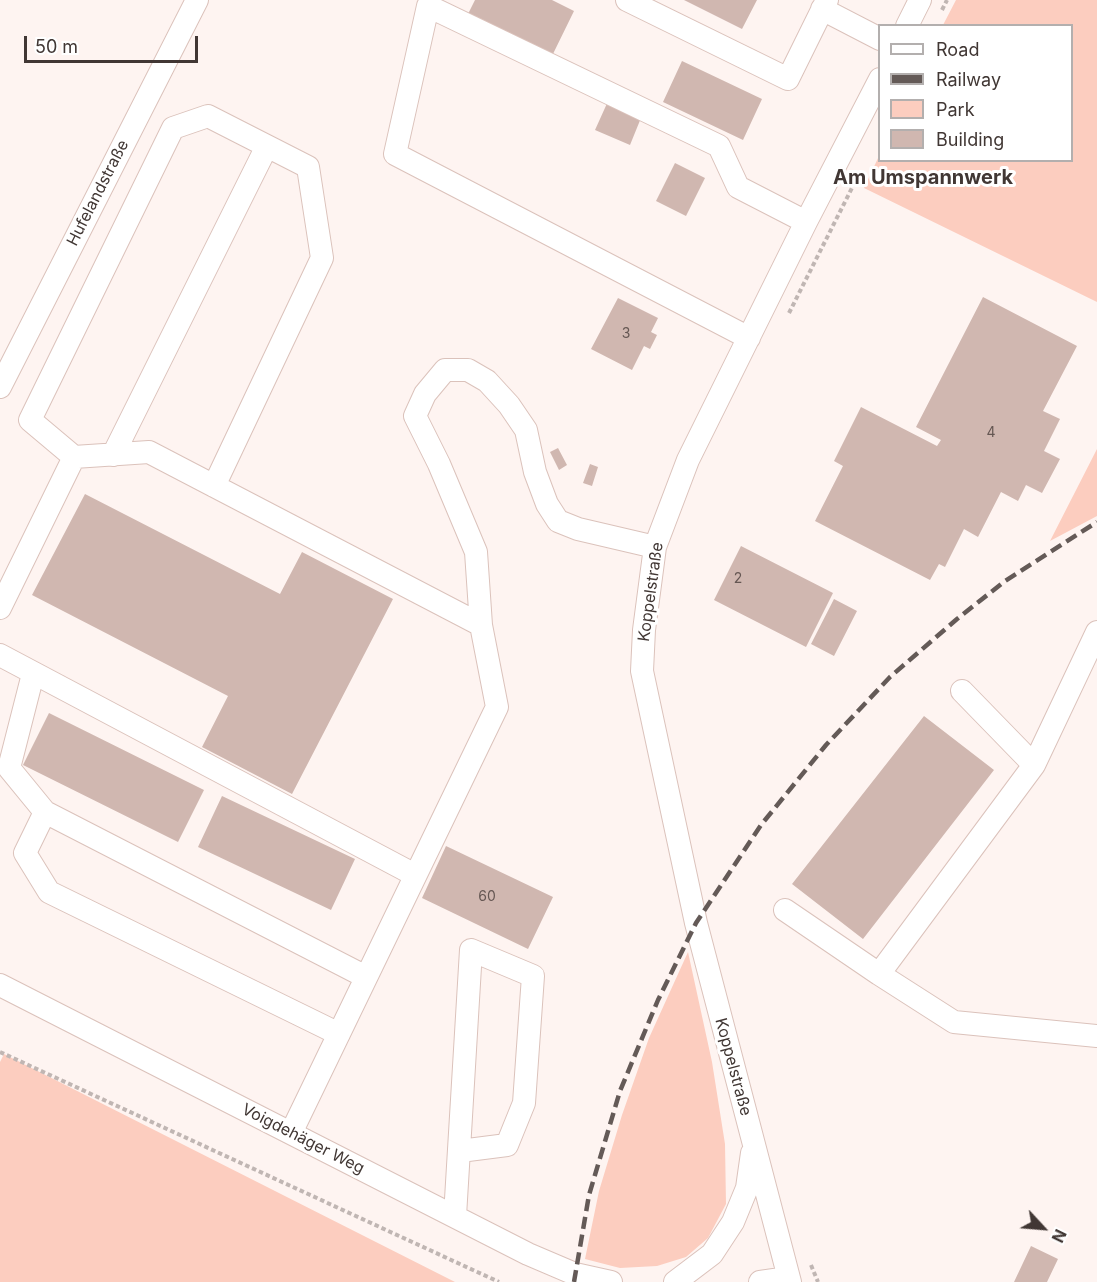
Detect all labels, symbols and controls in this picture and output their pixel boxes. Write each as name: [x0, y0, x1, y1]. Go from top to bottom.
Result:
scale bar: [27, 24, 201, 62]
legend: [878, 24, 1073, 162]
text: 50 m: [35, 36, 78, 57]
text: Road: [936, 39, 979, 60]
text: Railway: [936, 69, 1001, 90]
text: Park: [936, 99, 975, 120]
text: Building: [936, 129, 1004, 150]
street label: Hufelandstraße: [63, 137, 133, 249]
district label: Am Umspannwerk: [833, 166, 1013, 190]
house number: 3: [622, 326, 630, 342]
house number: 4: [986, 425, 996, 441]
street label: Koppelstraße: [635, 541, 667, 643]
house number: 2: [734, 571, 742, 587]
house number: 60: [478, 889, 496, 905]
street label: Koppelstraße: [711, 1016, 755, 1118]
street label: Voigdehäger Weg: [239, 1100, 367, 1178]
north arrow: [1013, 1198, 1073, 1258]
text: N: [1048, 1226, 1071, 1246]

